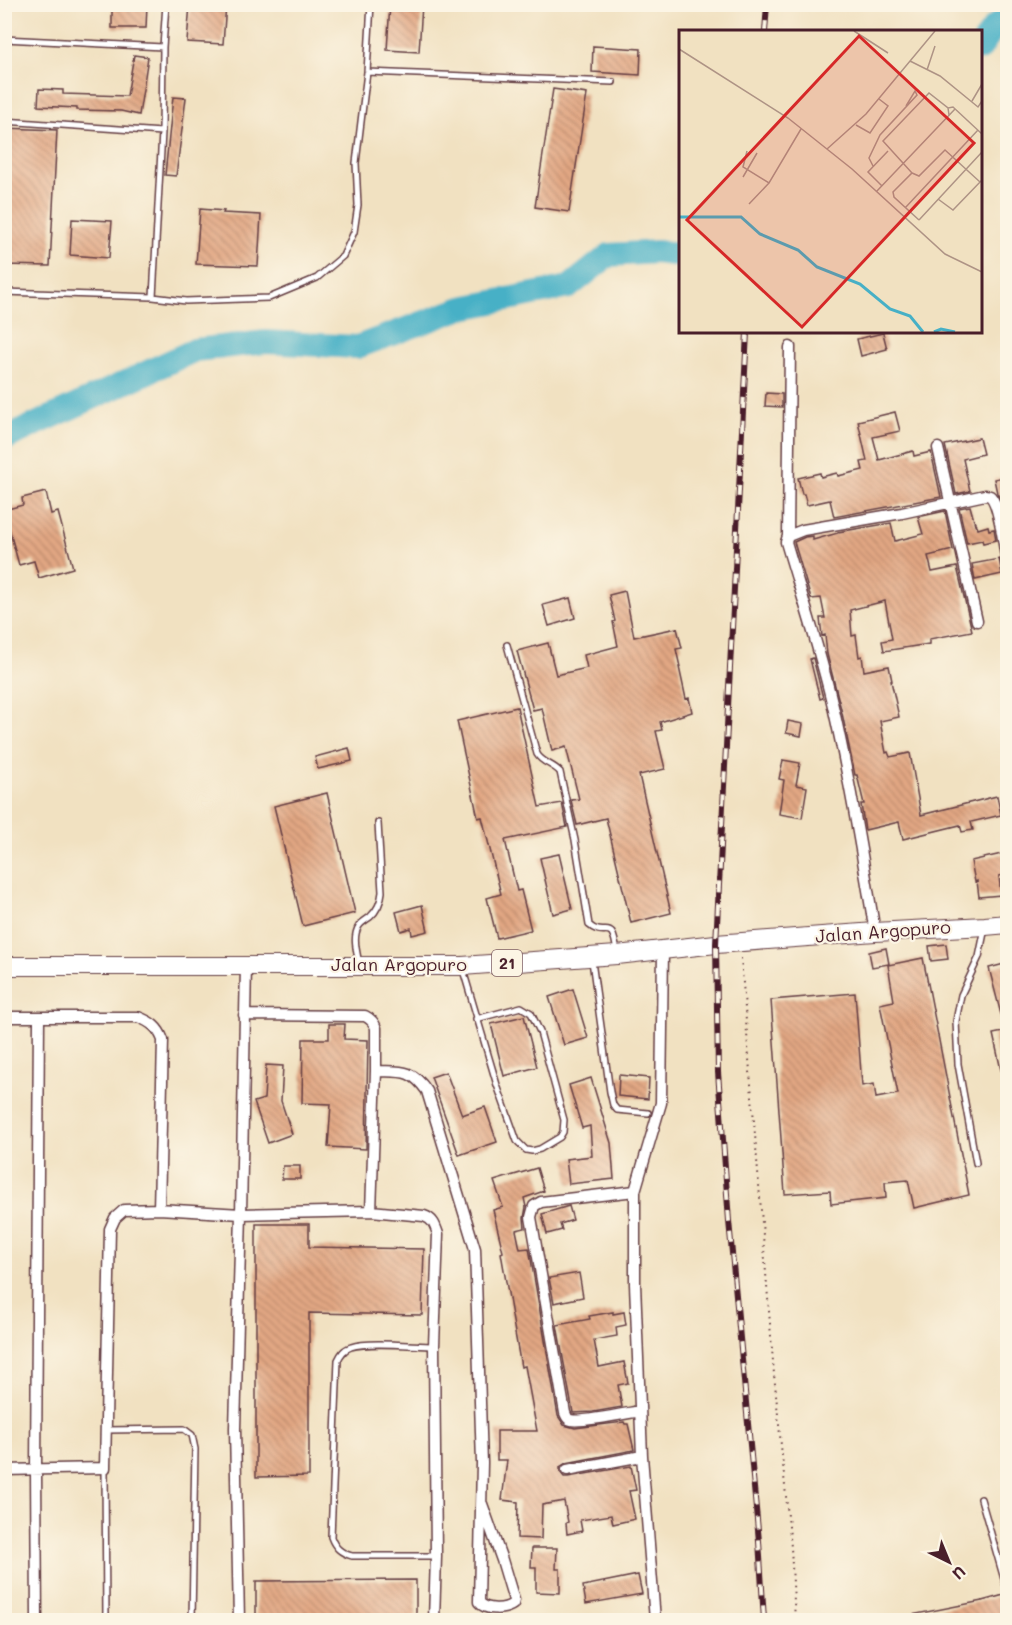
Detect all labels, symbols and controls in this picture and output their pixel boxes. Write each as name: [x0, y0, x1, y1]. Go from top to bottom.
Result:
inset map: [679, 30, 982, 333]
street label: Jalan Argopuro: [814, 914, 952, 948]
road number: 21: [492, 950, 522, 976]
street label: Jalan Argopuro: [331, 952, 467, 976]
north arrow: [919, 1532, 979, 1592]
text: U: [948, 1562, 971, 1585]

